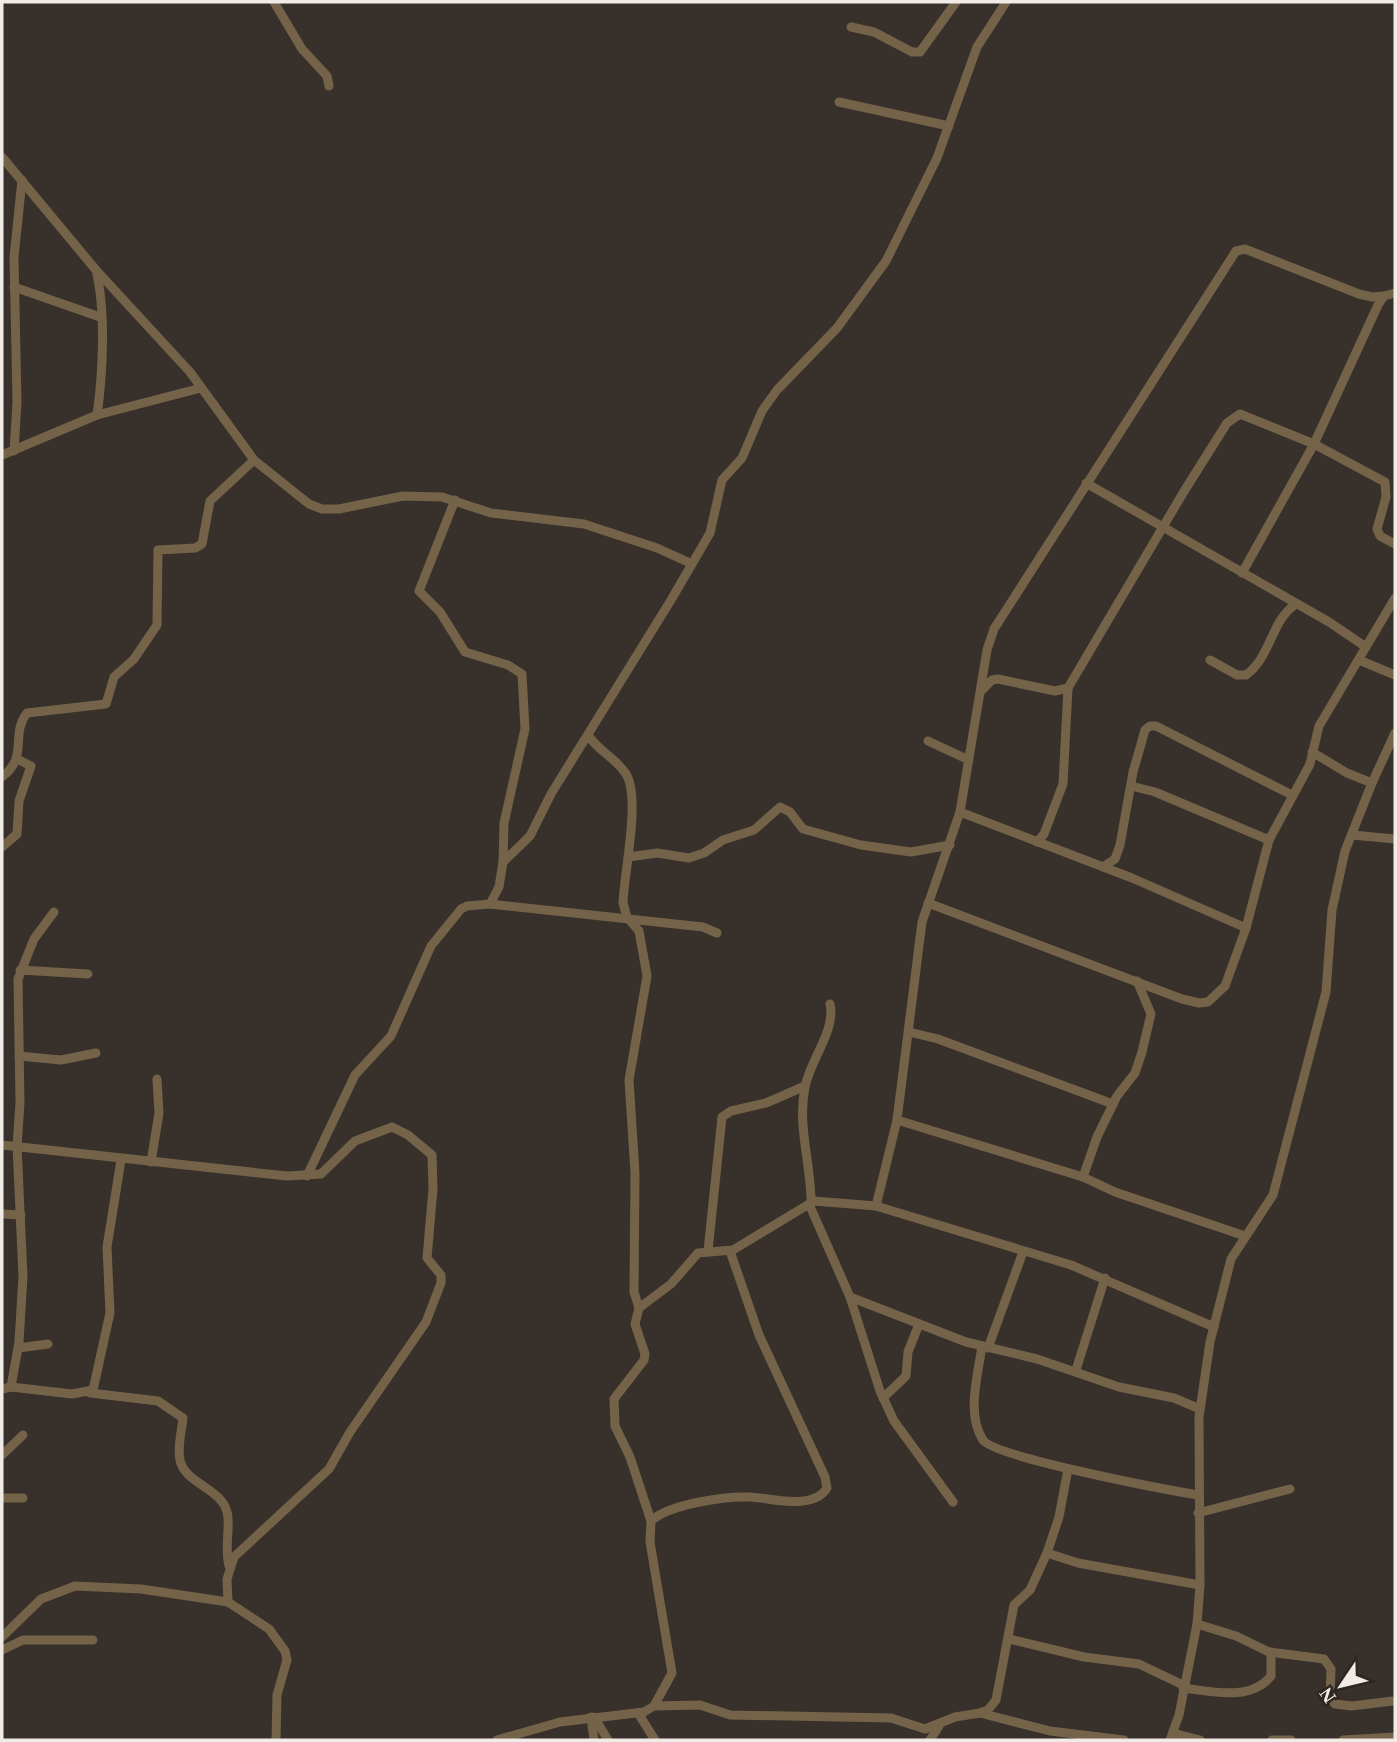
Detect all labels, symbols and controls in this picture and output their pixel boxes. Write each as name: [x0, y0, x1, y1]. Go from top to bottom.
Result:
north arrow: [1306, 1651, 1376, 1721]
text: N: [1315, 1684, 1340, 1707]

